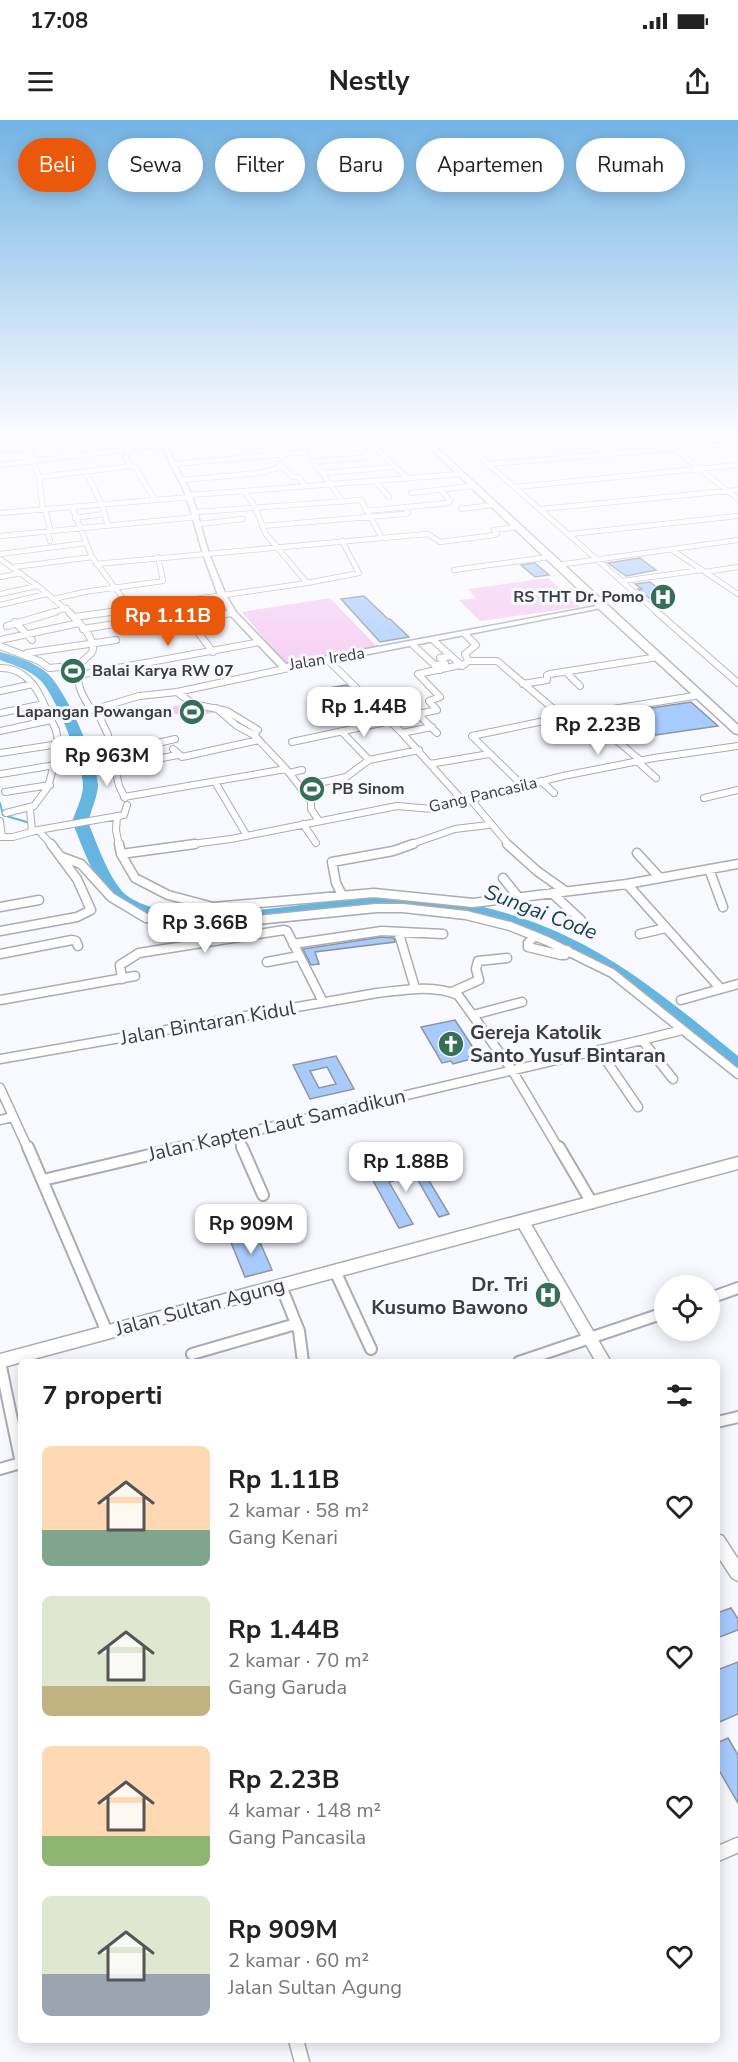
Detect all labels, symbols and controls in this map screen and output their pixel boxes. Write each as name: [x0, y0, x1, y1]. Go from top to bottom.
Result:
text: 17:08: [30, 6, 88, 36]
text: Nestly: [329, 63, 409, 100]
icon: menu: [24, 65, 57, 98]
icon: share: [681, 65, 714, 98]
chip: Beli: [18, 138, 96, 192]
chip: Sewa: [108, 138, 203, 192]
chip: Filter: [215, 138, 305, 192]
chip: Baru: [317, 138, 404, 192]
chip: Apartemen: [416, 138, 564, 192]
chip: Rumah: [576, 138, 685, 192]
hospital icon: RS THT Dr. Pomo: [648, 582, 678, 612]
place label: RS THT Dr. Pomo: [513, 586, 644, 608]
pin: Rp 1.11B: [106, 596, 230, 647]
text: Rp 1.11B: [125, 602, 211, 629]
street label: Jalan Ireda: [287, 642, 366, 676]
sports icon: Balai Karya RW 07: [58, 656, 88, 686]
place label: Balai Karya RW 07: [92, 660, 234, 682]
pin: Rp 1.44B: [302, 687, 426, 738]
text: Rp 1.44B: [321, 693, 407, 720]
sports icon: Lapangan Powangan: [177, 697, 207, 727]
place label: Lapangan Powangan: [16, 701, 172, 723]
pin: Rp 2.23B: [536, 705, 660, 756]
text: Rp 2.23B: [555, 711, 641, 738]
pin: Rp 963M: [52, 736, 162, 787]
text: Rp 963M: [65, 742, 149, 769]
street label: Gang Pancasila: [427, 772, 539, 818]
sports icon: PB Sinom: [297, 774, 327, 804]
place label: PB Sinom: [332, 778, 405, 800]
water label: Sungai Code: [481, 878, 601, 946]
pin: Rp 3.66B: [143, 903, 267, 954]
text: Rp 3.66B: [162, 909, 248, 936]
street label: Jalan Bintaran Kidul: [117, 994, 298, 1052]
place label: Gereja Katolik Santo Yusuf Bintaran: [470, 1019, 666, 1069]
church icon: Gereja Katolik Santo Yusuf Bintaran: [436, 1029, 466, 1059]
street label: Jalan Kapten Laut Samadikun: [145, 1082, 408, 1168]
pin: Rp 1.88B: [344, 1142, 468, 1193]
text: Rp 1.88B: [363, 1148, 449, 1175]
pin: Rp 909M: [196, 1204, 306, 1255]
text: Rp 909M: [209, 1210, 293, 1237]
street label: Jalan Sultan Agung: [112, 1271, 288, 1343]
place label: Dr. Tri Kusumo Bawono: [371, 1271, 528, 1321]
map controls: [654, 1275, 720, 1341]
button: locate: [654, 1275, 720, 1341]
hospital icon: Dr. Tri Kusumo Bawono: [533, 1280, 563, 1310]
text: 7 properti: [42, 1378, 162, 1413]
icon: filters: [663, 1379, 696, 1412]
text: Rp 1.11B: [228, 1462, 340, 1497]
icon: home: [90, 1470, 162, 1542]
icon: heart: [663, 1490, 696, 1523]
text: 2 kamar · 58 m²: [228, 1497, 369, 1524]
text: Gang Kenari: [228, 1524, 338, 1551]
text: Rp 1.44B: [228, 1612, 340, 1647]
icon: home: [90, 1620, 162, 1692]
icon: heart: [663, 1640, 696, 1673]
text: 2 kamar · 70 m²: [228, 1647, 369, 1674]
text: Gang Garuda: [228, 1674, 347, 1701]
text: Rp 2.23B: [228, 1762, 340, 1797]
icon: home: [90, 1770, 162, 1842]
icon: heart: [663, 1790, 696, 1823]
text: 4 kamar · 148 m²: [228, 1797, 381, 1824]
text: Gang Pancasila: [228, 1824, 366, 1851]
text: Rp 909M: [228, 1912, 338, 1947]
icon: home: [90, 1920, 162, 1992]
icon: heart: [663, 1940, 696, 1973]
text: 2 kamar · 60 m²: [228, 1947, 369, 1974]
text: Jalan Sultan Agung: [228, 1974, 402, 2001]

